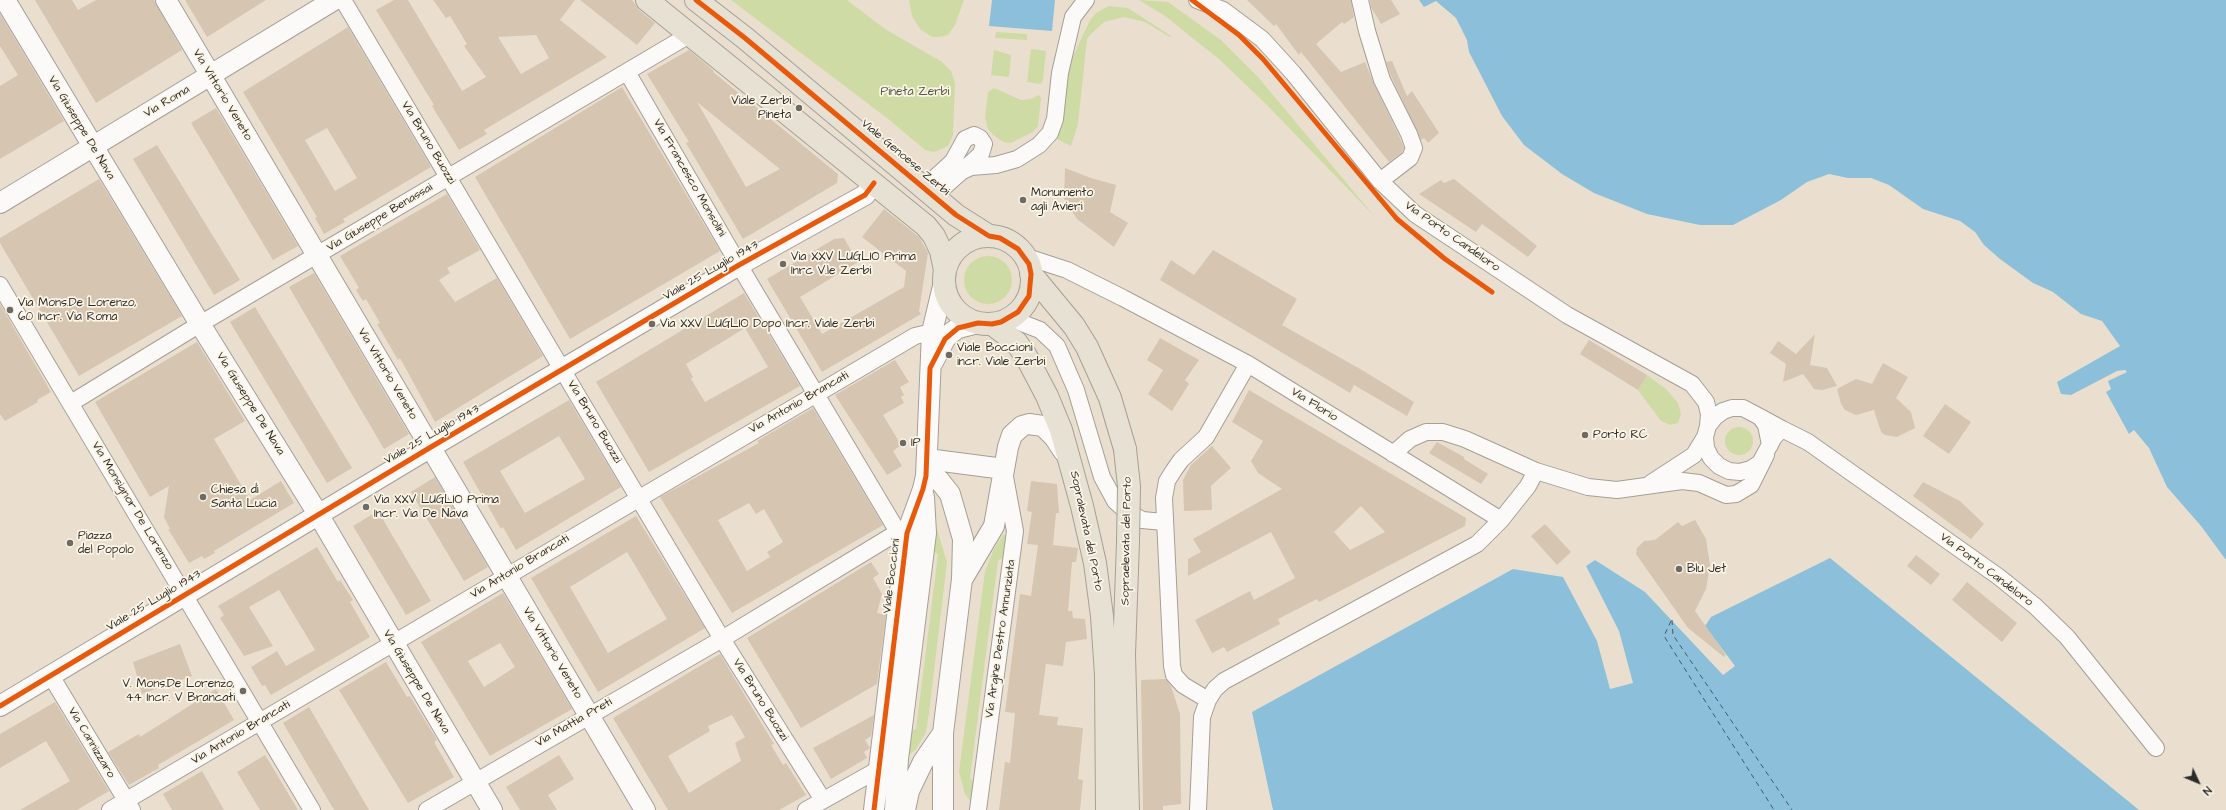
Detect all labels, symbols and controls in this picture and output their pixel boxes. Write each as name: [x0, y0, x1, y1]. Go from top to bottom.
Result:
street label: Via Vittorio Veneto: [189, 47, 255, 143]
street label: Via Giuseppe De Nava: [44, 73, 118, 183]
street label: Via Roma: [141, 83, 193, 121]
park label: Pineta Zerbi: [881, 85, 949, 99]
place label: Viale Zerbi Pineta: [731, 94, 791, 122]
street label: Via Bruno Buozzi: [398, 99, 458, 187]
marker: Viale Zerbi Pineta: [794, 103, 804, 113]
street label: Via Francesco Monsolini: [649, 117, 729, 239]
street label: Viale Genoese Zerbi: [858, 117, 952, 199]
street label: Via Giuseppe Benassai: [325, 181, 435, 255]
place label: Monumento agli Avieri: [1031, 186, 1093, 214]
marker: Monumento agli Avieri: [1018, 195, 1028, 205]
street label: Via Porto Candeloro: [1402, 199, 1502, 275]
street label: Viale 25 Luglio 1943: [661, 238, 761, 304]
place label: Via XXV LUGLIO Prima Inrc V.le Zerbi: [791, 250, 916, 278]
marker: Via XXV LUGLIO Prima Inrc V.le Zerbi: [778, 259, 788, 269]
place label: Via Mons.De Lorenzo, 60 Incr. Via Roma: [18, 296, 137, 324]
marker: Via Mons.De Lorenzo, 60 Incr. Via Roma: [5, 305, 15, 315]
place label: Via XXV LUGLIO Dopo Incr. Viale Zerbi: [660, 317, 874, 331]
marker: Via XXV LUGLIO Dopo Incr. Viale Zerbi: [647, 319, 657, 329]
street label: Via Vittorio Veneto: [354, 326, 420, 422]
place label: Viale Boccioni incr. Viale Zerbi: [957, 341, 1045, 369]
street label: Via Giuseppe De Nava: [212, 350, 288, 458]
marker: Viale Boccioni incr. Viale Zerbi: [944, 350, 954, 360]
street label: Via Antonio Brancati: [747, 369, 851, 437]
street label: Via Bruno Buozzi: [564, 378, 624, 466]
street label: Via Florio: [1288, 385, 1340, 425]
street label: Viale 25 Luglio 1943: [382, 402, 482, 468]
place label: Porto RC: [1593, 428, 1647, 442]
marker: Porto RC: [1580, 430, 1590, 440]
place label: IP: [911, 436, 920, 450]
marker: IP: [898, 438, 908, 448]
street label: Via Monsignor De Lorenzo: [88, 439, 176, 573]
street label: Sopralevata del Porto: [1066, 470, 1106, 592]
street label: Sopraelevata del Porto: [1119, 476, 1135, 606]
place label: Chiesa di Santa Lucia: [211, 483, 276, 511]
marker: Chiesa di Santa Lucia: [198, 492, 208, 502]
place label: Via XXV LUGLIO Prima Incr. Via De Nava: [374, 493, 499, 521]
marker: Via XXV LUGLIO Prima Incr. Via De Nava: [361, 502, 371, 512]
place label: Piazza del Popolo: [78, 529, 134, 557]
street label: Via Porto Candeloro: [1937, 530, 2035, 610]
street label: Via Antonio Brancati: [468, 532, 572, 602]
marker: Piazza del Popolo: [65, 538, 75, 548]
street label: Viale Boccioni: [880, 538, 904, 614]
street label: Via Argine Destro Annunziata: [983, 559, 1019, 719]
place label: Blu Jet: [1687, 562, 1726, 576]
marker: Blu Jet: [1674, 564, 1684, 574]
street label: Viale 25 Luglio 1943: [104, 567, 204, 635]
street label: Via Vittorio Veneto: [519, 605, 585, 701]
street label: Via Giuseppe De Nava: [379, 627, 453, 737]
street label: Via Bruno Buozzi: [729, 656, 791, 744]
place label: V. Mons.De Lorenzo, 44 Incr. V Brancati: [123, 677, 235, 705]
marker: V. Mons.De Lorenzo, 44 Incr. V Brancati: [238, 686, 248, 696]
street label: Via Mattia Preti: [533, 695, 615, 751]
street label: Via Antonio Brancati: [189, 698, 293, 768]
street label: Via Cannizzaro: [64, 705, 118, 781]
north arrow: [2178, 762, 2218, 802]
text: N: [2199, 783, 2215, 798]

